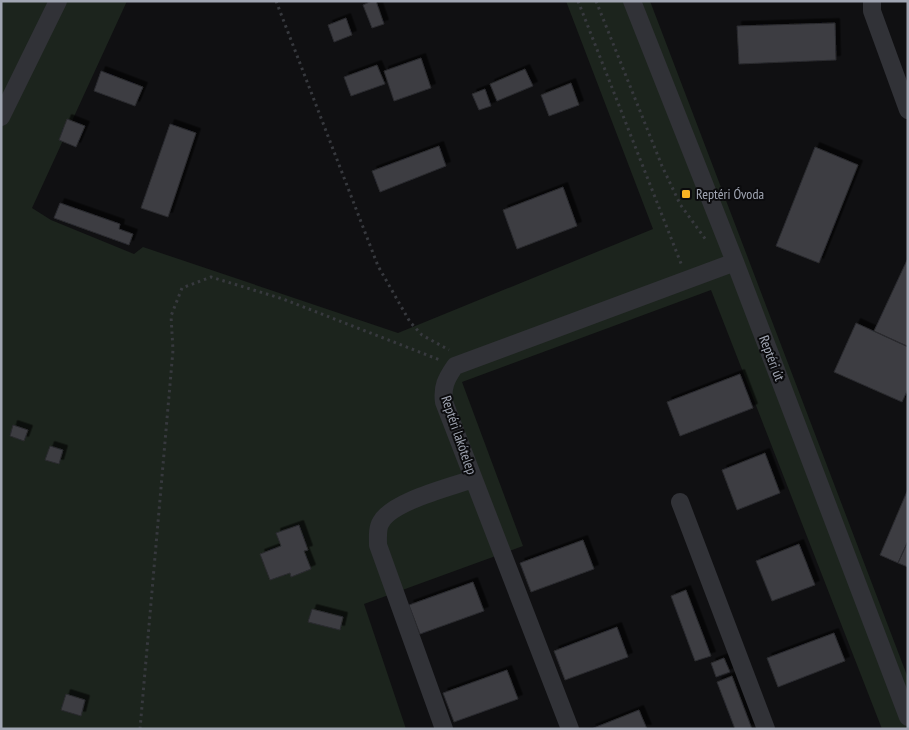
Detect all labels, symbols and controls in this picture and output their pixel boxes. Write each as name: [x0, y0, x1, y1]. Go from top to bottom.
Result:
place label: Reptéri Óvoda: [696, 185, 764, 203]
marker: Reptéri Óvoda: [680, 188, 692, 200]
street label: Reptéri út: [755, 333, 789, 383]
street label: Reptéri lakótelep: [437, 393, 481, 477]

